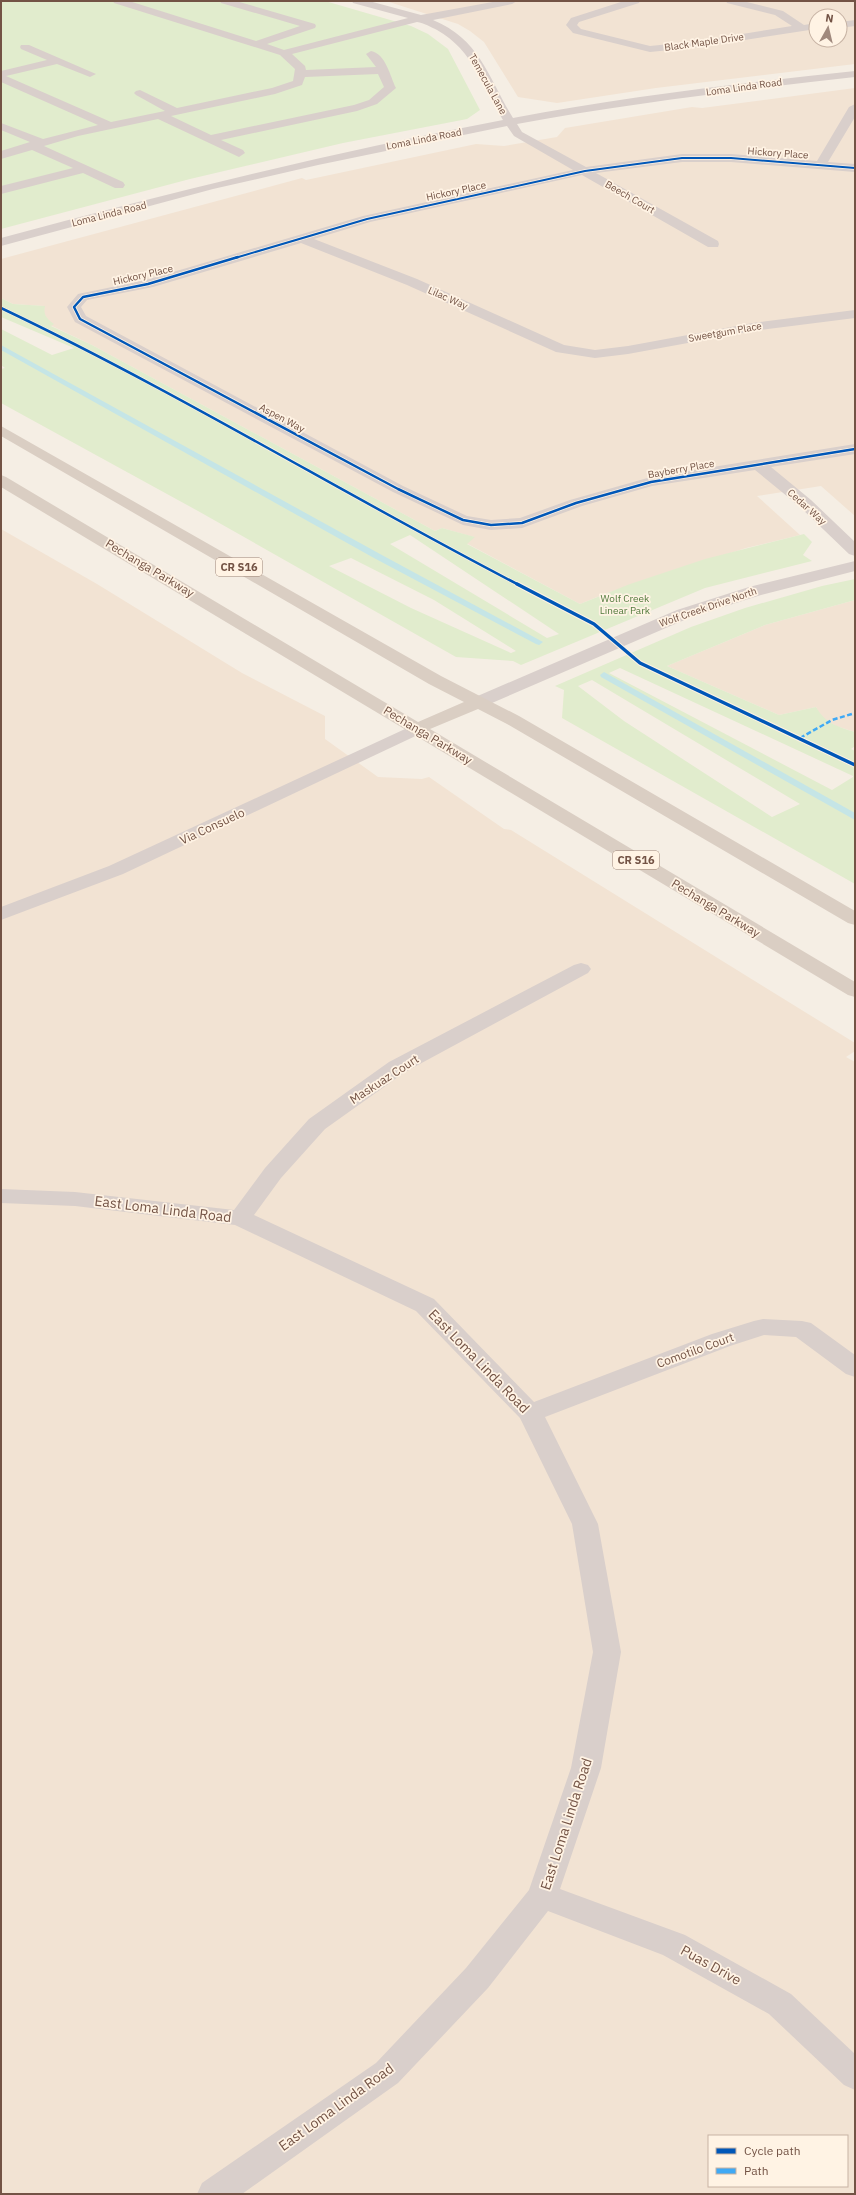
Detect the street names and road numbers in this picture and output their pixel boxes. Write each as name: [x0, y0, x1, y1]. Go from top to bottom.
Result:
street label: Black Maple Drive: [663, 30, 745, 54]
street label: Temecula Lane: [466, 51, 510, 117]
street label: Loma Linda Road: [705, 75, 783, 99]
street label: Loma Linda Road: [385, 125, 463, 153]
street label: Hickory Place: [747, 144, 809, 162]
street label: Hickory Place: [425, 178, 488, 204]
street label: Beech Court: [603, 178, 658, 217]
street label: Loma Linda Road: [70, 198, 148, 230]
street label: Hickory Place: [112, 262, 175, 288]
street label: Lilac Way: [426, 284, 470, 312]
street label: Sweetgum Place: [687, 319, 763, 345]
street label: Aspen Way: [257, 401, 307, 435]
street label: Bayberry Place: [647, 457, 716, 481]
street label: Cedar Way: [785, 486, 829, 528]
street label: Pechanga Parkway: [103, 536, 197, 600]
road number: CR S16: [216, 558, 262, 576]
street label: Wolf Creek Drive North: [658, 584, 758, 630]
street label: Pechanga Parkway: [381, 703, 475, 767]
street label: Via Consuelo: [177, 804, 247, 848]
road number: CR S16: [613, 851, 659, 869]
street label: Pechanga Parkway: [669, 876, 763, 940]
street label: Maskuaz Court: [347, 1051, 421, 1107]
street label: East Loma Linda Road: [93, 1192, 233, 1226]
street label: East Loma Linda Road: [425, 1305, 533, 1417]
street label: Comotilo Court: [654, 1329, 736, 1371]
street label: East Loma Linda Road: [536, 1756, 596, 1892]
street label: Puas Drive: [678, 1941, 745, 1989]
street label: East Loma Linda Road: [275, 2059, 397, 2155]

